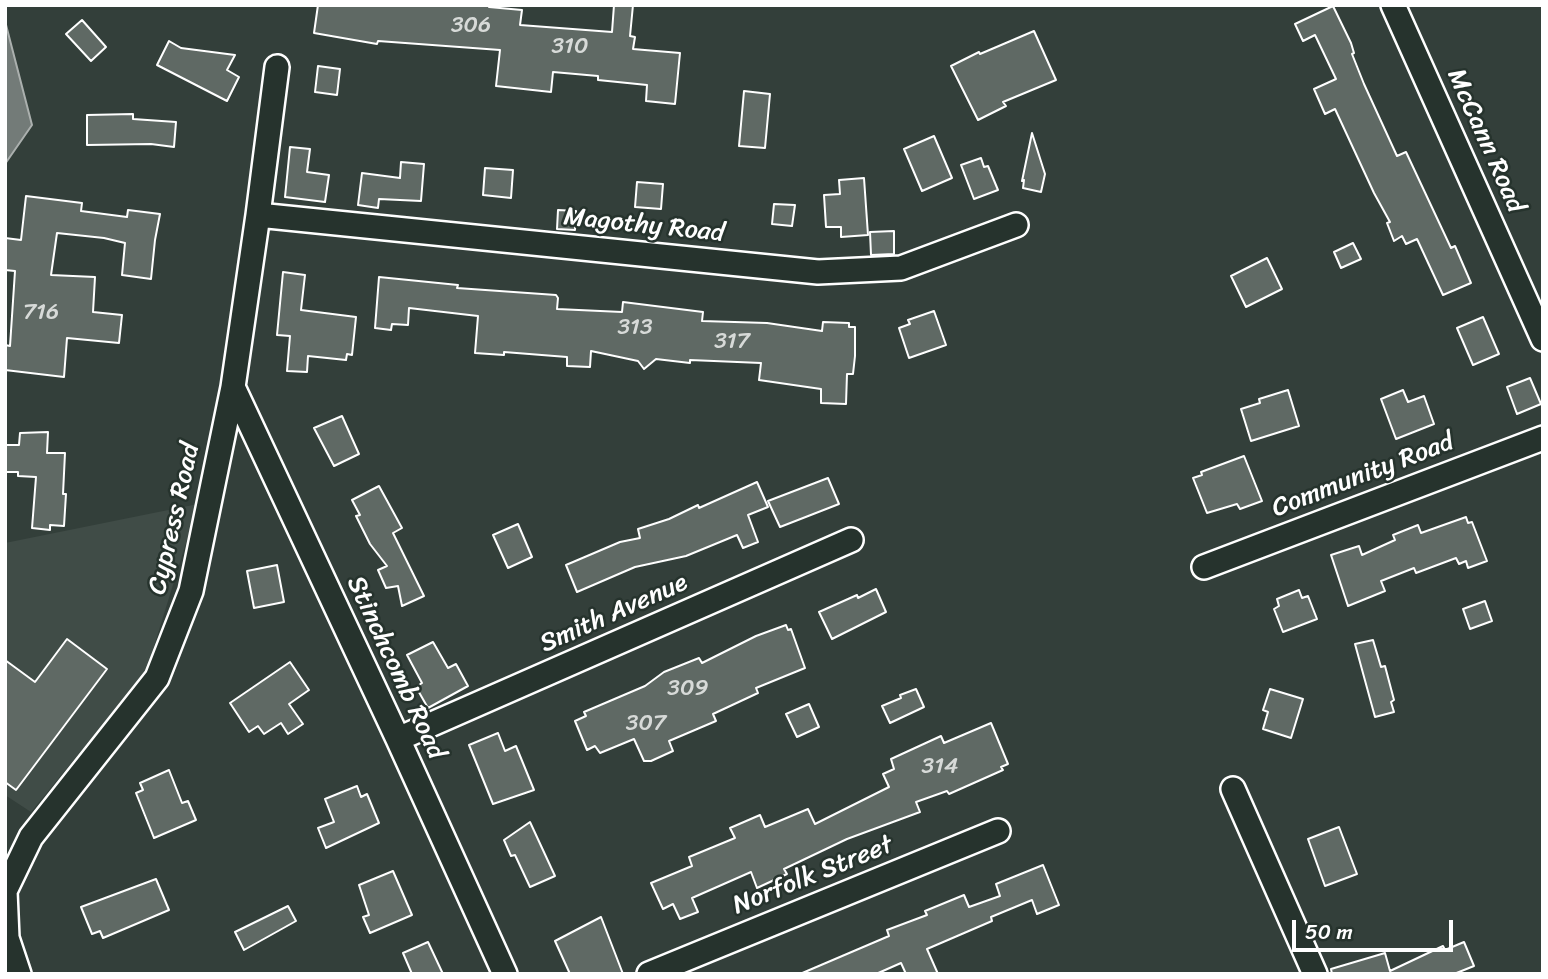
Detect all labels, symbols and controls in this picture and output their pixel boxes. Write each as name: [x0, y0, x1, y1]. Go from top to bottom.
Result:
house number: 306: [451, 12, 491, 40]
house number: 310: [551, 33, 589, 61]
street label: McCann Road: [1439, 64, 1531, 218]
street label: Magothy Road: [562, 202, 726, 250]
house number: 716: [23, 299, 59, 327]
house number: 313: [617, 314, 653, 342]
house number: 317: [714, 328, 750, 356]
street label: Community Road: [1268, 427, 1458, 525]
street label: Cypress Road: [142, 441, 208, 597]
street label: Smith Avenue: [535, 568, 693, 660]
street label: Stinchcomb Road: [339, 571, 451, 765]
house number: 309: [667, 675, 709, 703]
house number: 307: [626, 710, 666, 738]
house number: 314: [922, 753, 958, 781]
street label: Norfolk Street: [728, 830, 898, 922]
scale bar: [1296, 906, 1457, 950]
text: 50 m: [1305, 913, 1353, 951]

